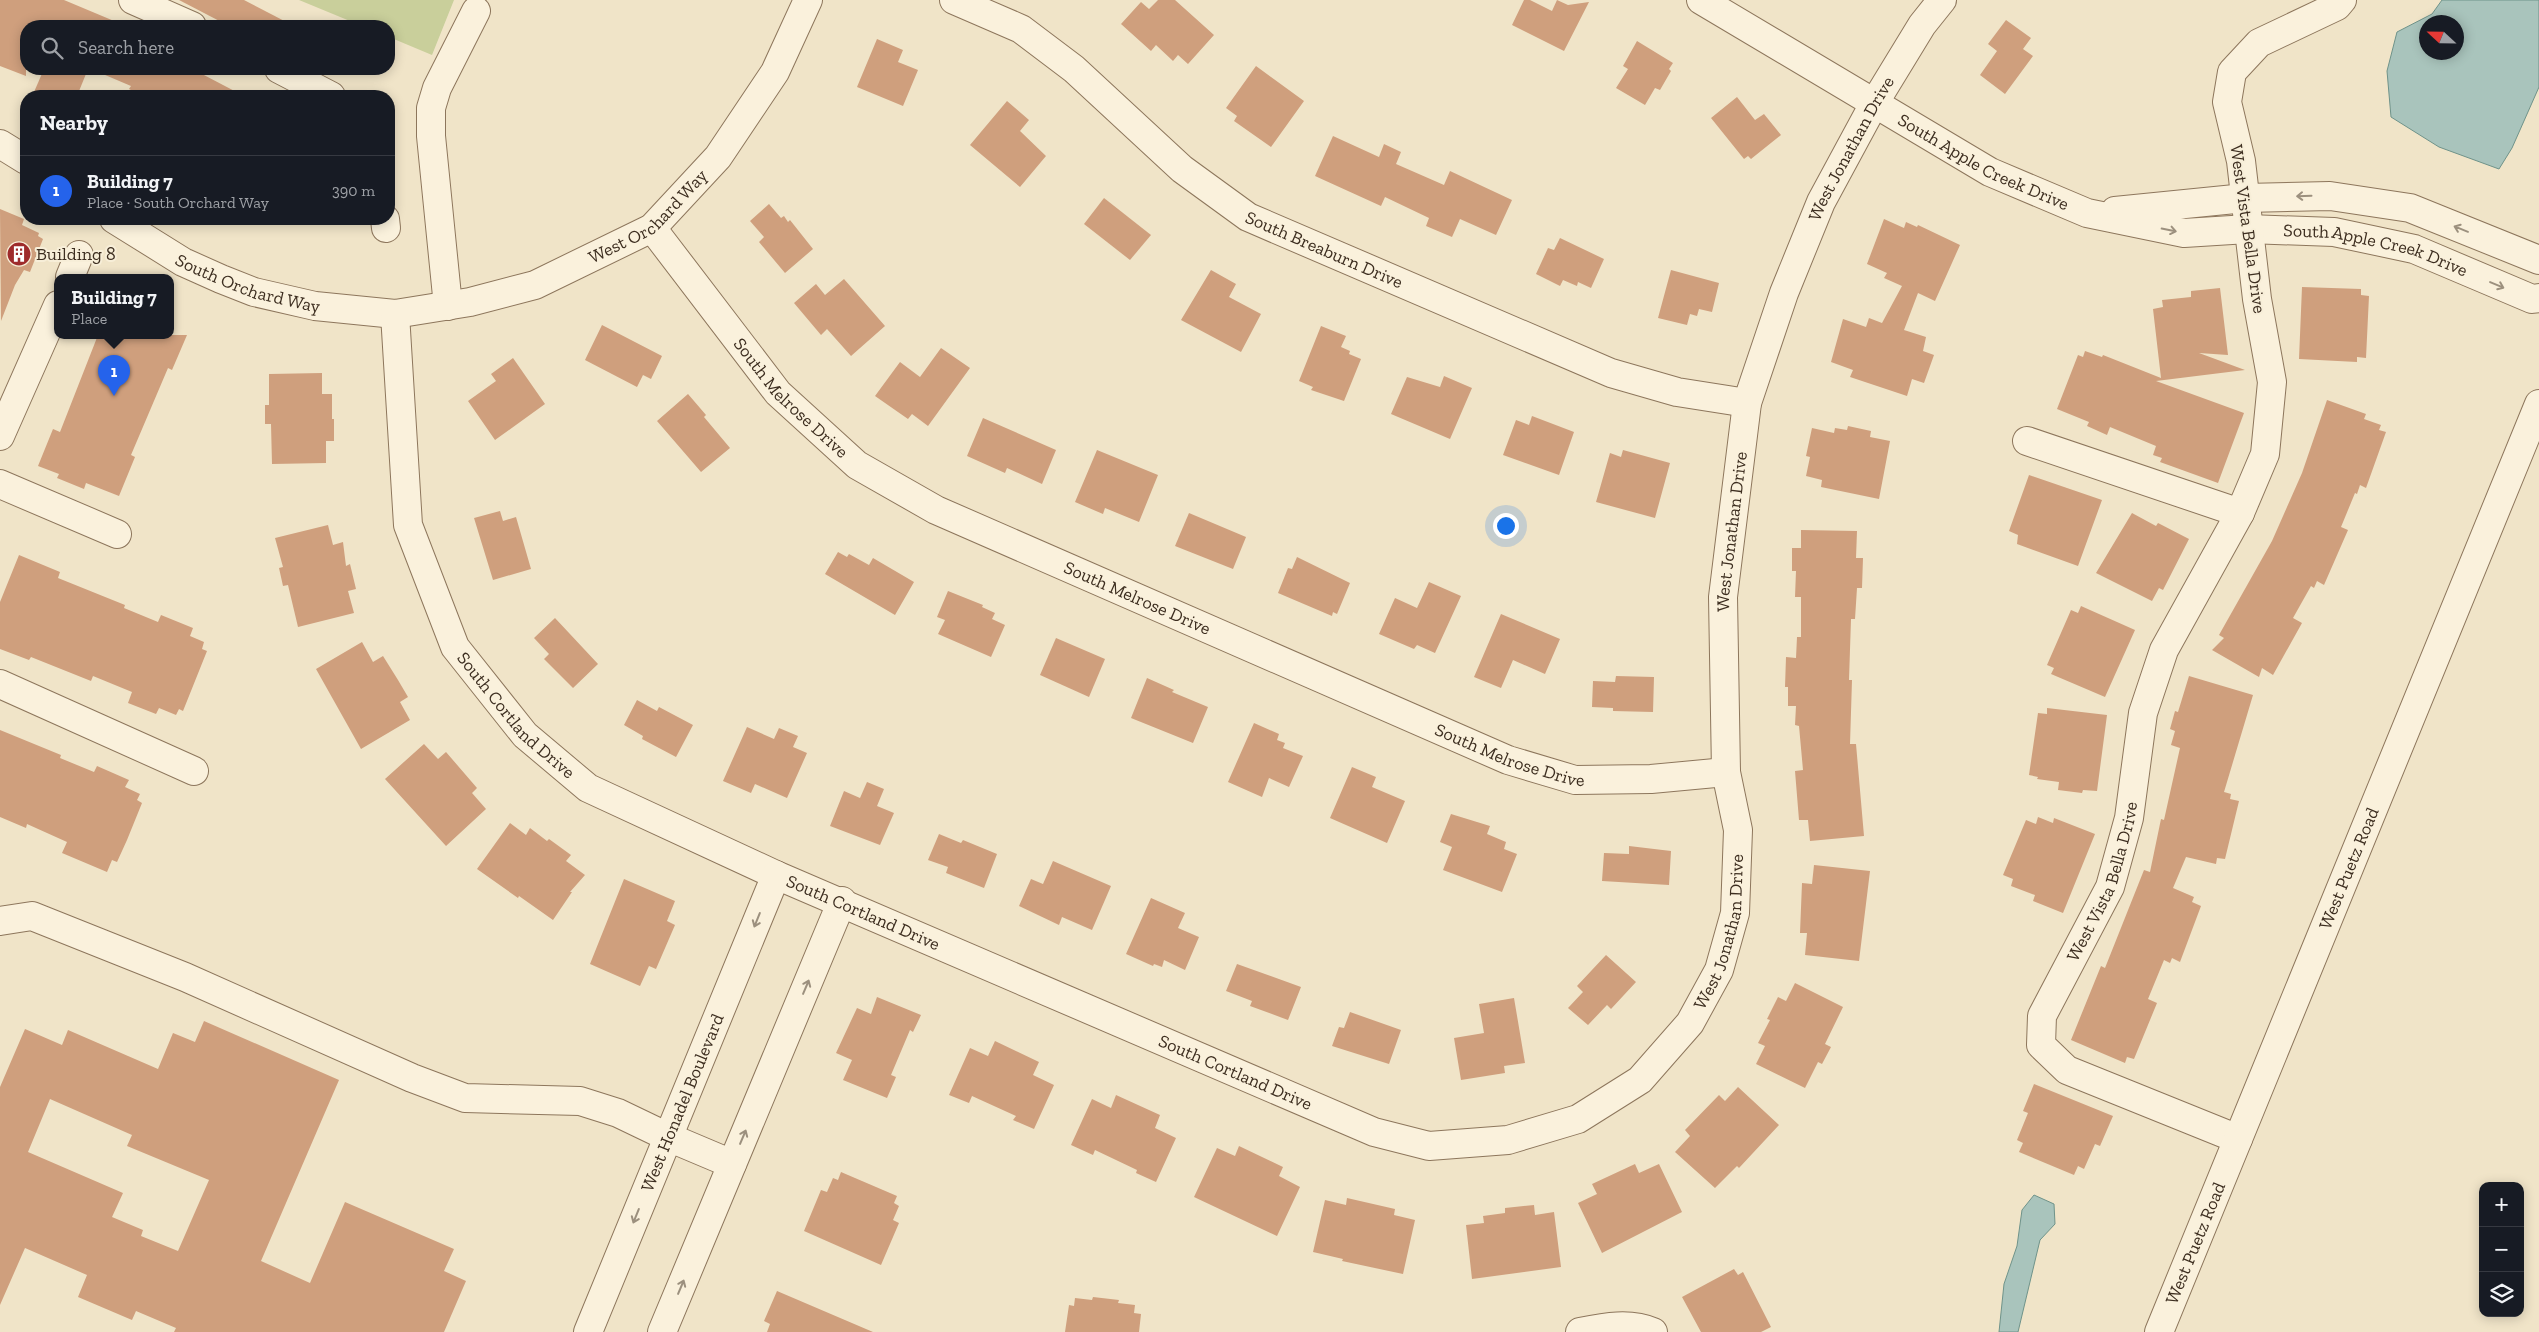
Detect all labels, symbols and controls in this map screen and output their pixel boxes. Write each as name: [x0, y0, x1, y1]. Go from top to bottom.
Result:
north arrow: [2419, 15, 2464, 60]
search box: [20, 20, 395, 75]
icon: search: [38, 34, 66, 62]
text: Search here: [78, 36, 174, 59]
street label: West Jonathan Drive: [1804, 72, 1899, 224]
street label: South Apple Creek Drive: [1894, 109, 2072, 215]
text: Nearby: [40, 110, 108, 135]
street label: West Vista Bella Drive: [2225, 143, 2271, 315]
street label: West Orchard Way: [585, 164, 712, 268]
text: Building 7: [87, 170, 173, 193]
text: 1: [53, 181, 59, 200]
text: 390 m: [332, 181, 375, 200]
one-way arrow: [2296, 192, 2312, 201]
text: Place · South Orchard Way: [87, 193, 269, 212]
street label: South Breaburn Drive: [1242, 206, 1406, 293]
street label: South Apple Creek Drive: [2283, 219, 2471, 281]
one-way arrow: [2454, 224, 2469, 233]
one-way arrow: [2160, 226, 2176, 235]
building icon: Building 8: [6, 241, 32, 267]
place label: Building 8: [36, 243, 116, 265]
street label: South Orchard Way: [171, 249, 322, 318]
popup: [54, 274, 174, 339]
one-way arrow: [2489, 280, 2504, 290]
text: Building 7: [71, 286, 157, 309]
text: Place: [71, 309, 107, 328]
street label: South Melrose Drive: [729, 333, 853, 463]
pin: 1: [98, 355, 130, 396]
street label: West Jonathan Drive: [1712, 450, 1752, 612]
your location: [1493, 513, 1519, 539]
street label: South Melrose Drive: [1060, 556, 1214, 640]
street label: South Cortland Drive: [452, 647, 579, 783]
street label: South Melrose Drive: [1432, 718, 1585, 791]
street label: West Vista Bella Drive: [2062, 800, 2142, 965]
street label: West Puetz Road: [2314, 804, 2384, 933]
street label: West Jonathan Drive: [1689, 854, 1748, 1013]
street label: South Cortland Drive: [783, 870, 943, 955]
one-way arrow: [752, 912, 762, 927]
one-way arrow: [802, 980, 811, 995]
street label: West Honadel Boulevard: [636, 1010, 729, 1195]
street label: South Cortland Drive: [1155, 1030, 1315, 1115]
one-way arrow: [739, 1130, 749, 1145]
street label: West Puetz Road: [2161, 1179, 2230, 1307]
map controls: [2479, 1182, 2524, 1317]
button: +: [2479, 1182, 2524, 1227]
one-way arrow: [630, 1208, 640, 1223]
button: −: [2479, 1227, 2524, 1272]
button: layers: [2479, 1272, 2524, 1317]
one-way arrow: [676, 1280, 686, 1295]

